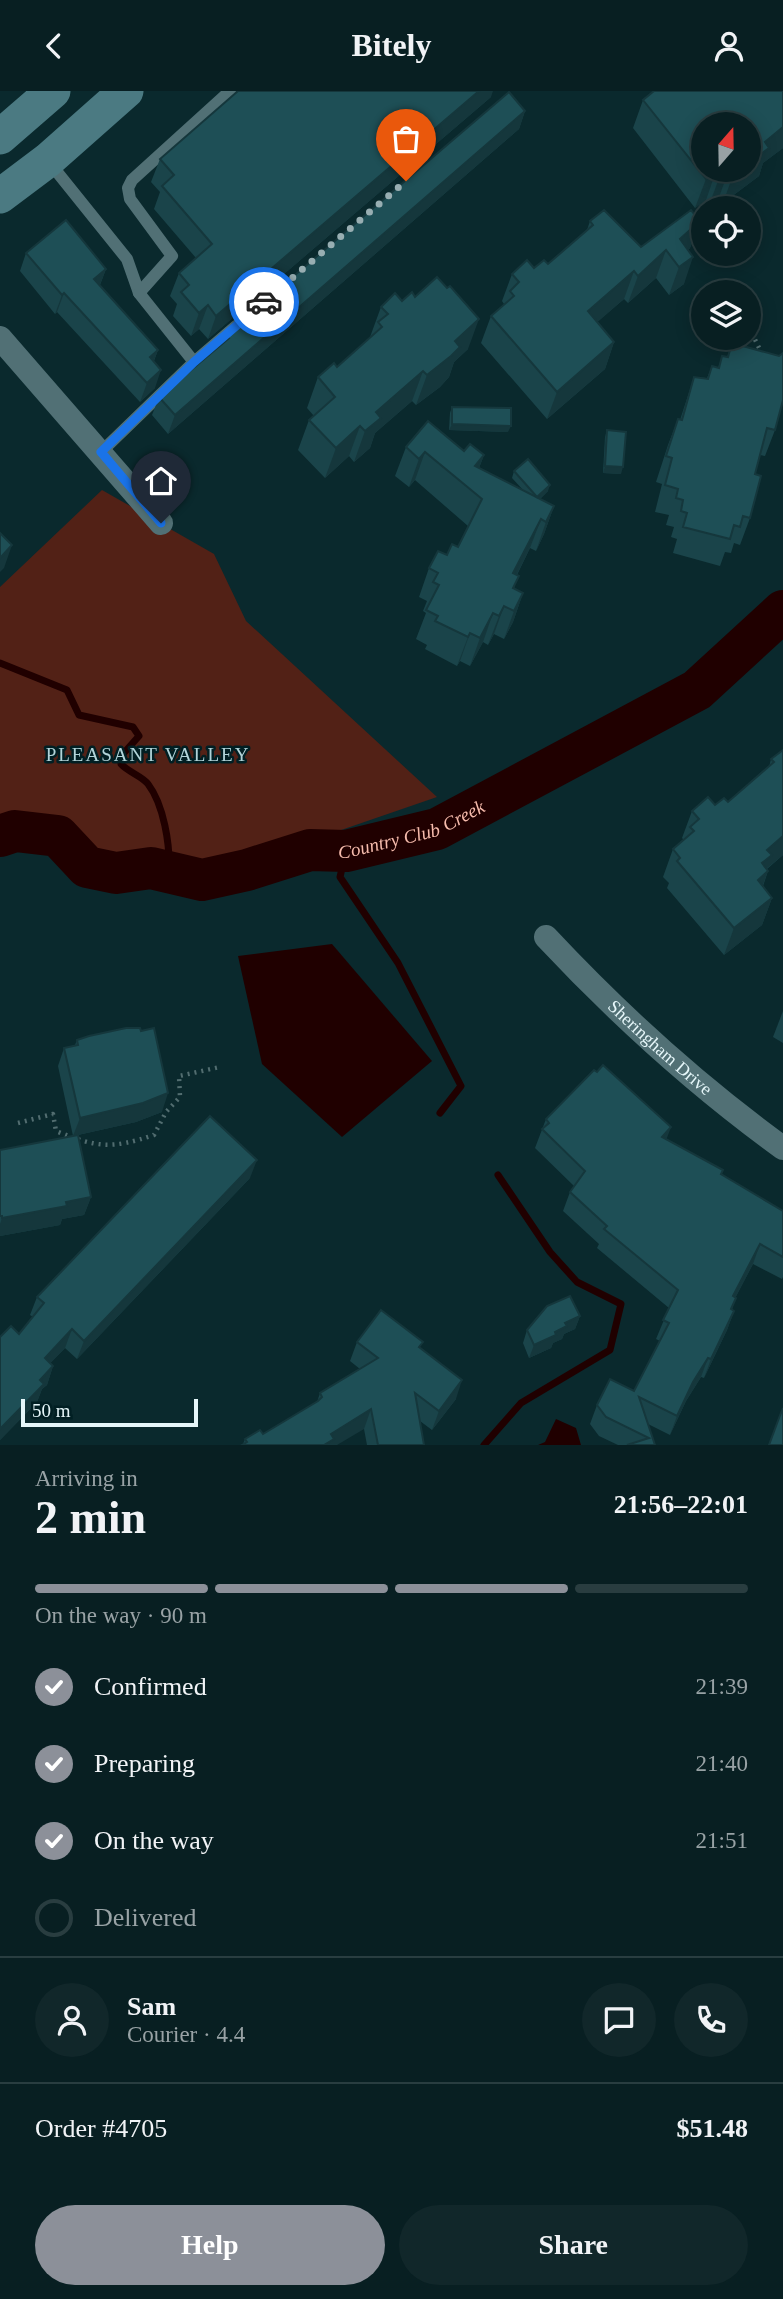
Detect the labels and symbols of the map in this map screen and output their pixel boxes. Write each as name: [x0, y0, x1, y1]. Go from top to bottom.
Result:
pin: [376, 109, 436, 181]
north arrow: [691, 112, 761, 182]
courier: [229, 267, 299, 337]
pin: [131, 451, 191, 523]
district label: PLEASANT VALLEY: [46, 744, 250, 765]
water label: Country Club Creek: [338, 795, 489, 862]
street label: Sheringham Drive: [604, 996, 716, 1099]
scale bar: [21, 1396, 198, 1428]

